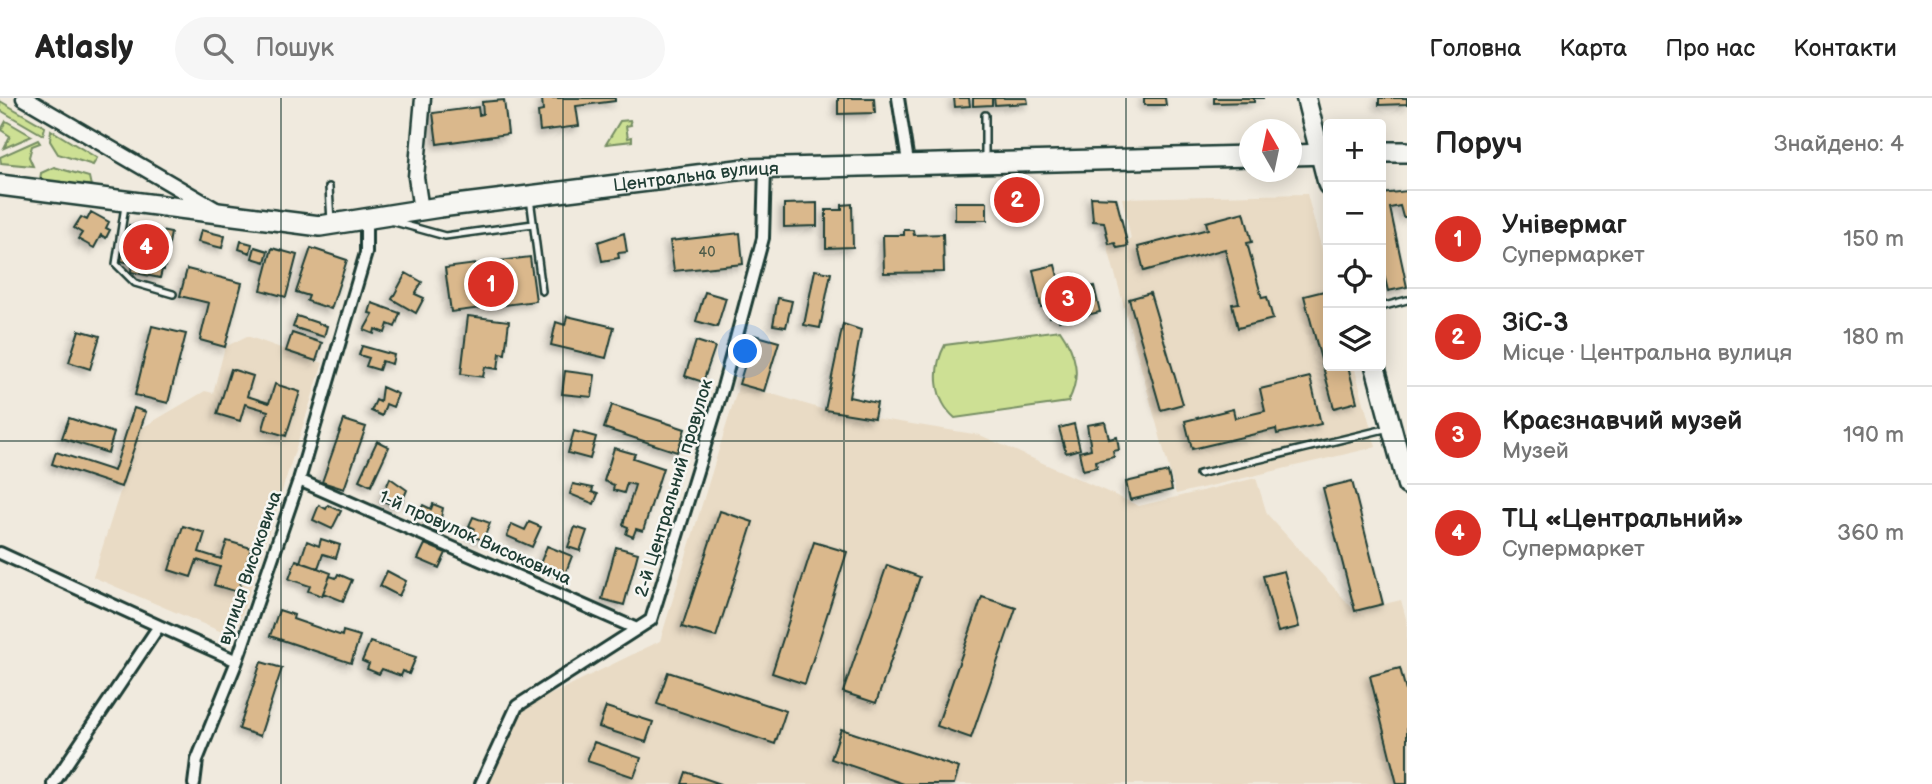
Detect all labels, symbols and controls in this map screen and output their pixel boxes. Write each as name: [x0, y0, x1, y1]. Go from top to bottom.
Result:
search box: [175, 17, 665, 80]
text: Atlasly: [35, 28, 133, 68]
icon: search: [199, 29, 237, 67]
text: Пошук: [255, 33, 334, 64]
text: Головна: [1430, 34, 1522, 63]
text: Карта: [1560, 34, 1627, 63]
text: Про нас: [1665, 34, 1755, 63]
text: Контакти: [1793, 34, 1897, 63]
north arrow: [1239, 119, 1302, 182]
map controls: [1323, 119, 1386, 371]
button: +: [1323, 119, 1386, 182]
text: Поруч: [1435, 126, 1523, 162]
text: Знайдено: 4: [1774, 130, 1904, 158]
street label: Центральна вулиця: [612, 158, 779, 196]
pin: 2: [994, 174, 1040, 226]
button: −: [1323, 182, 1386, 245]
text: Універмаг: [1502, 210, 1627, 241]
pin: 4: [123, 221, 169, 273]
text: 1: [1453, 225, 1463, 253]
text: 150 m: [1843, 225, 1904, 253]
text: Супермаркет: [1502, 241, 1645, 269]
house number: 40: [699, 244, 715, 261]
button: locate: [1323, 245, 1386, 308]
pin: 1: [468, 258, 514, 310]
pin: 3: [1045, 273, 1091, 325]
button: layers: [1323, 308, 1386, 371]
text: ЗіС-3: [1502, 308, 1568, 339]
text: 2: [1451, 323, 1465, 351]
text: 180 m: [1843, 323, 1904, 351]
your location: [728, 334, 762, 368]
text: Місце · Центральна вулиця: [1502, 339, 1792, 367]
street label: 2-й Центральний провулок: [631, 376, 717, 600]
text: Краєзнавчий музей: [1502, 406, 1742, 437]
text: 3: [1451, 421, 1465, 449]
text: 190 m: [1843, 421, 1904, 449]
text: Музей: [1502, 437, 1569, 465]
street label: 1-й провулок Високовича: [376, 486, 575, 590]
street label: вулиця Високовича: [214, 488, 286, 648]
text: ТЦ «Центральний»: [1502, 504, 1744, 535]
text: 4: [1451, 519, 1465, 547]
text: 360 m: [1837, 519, 1904, 547]
text: Супермаркет: [1502, 535, 1645, 563]

